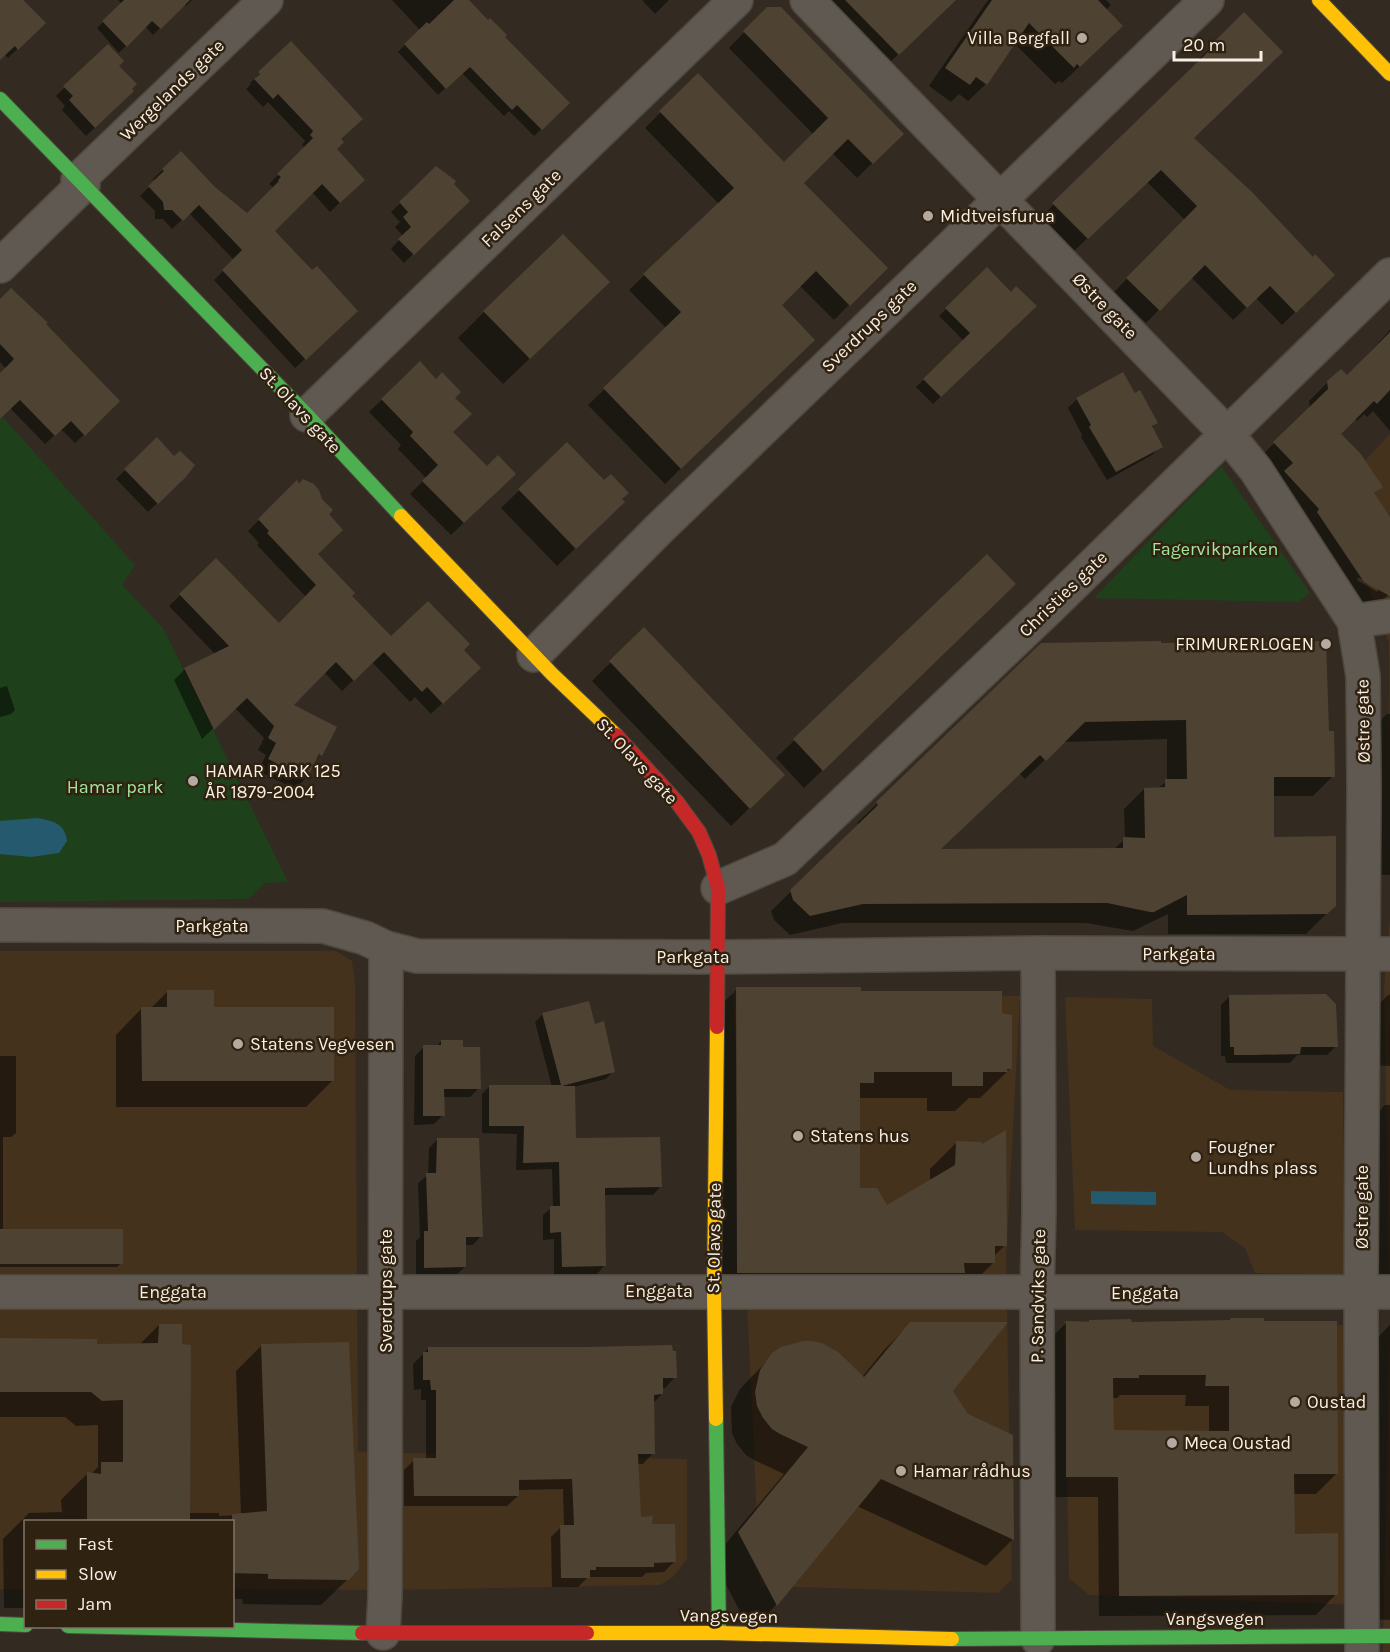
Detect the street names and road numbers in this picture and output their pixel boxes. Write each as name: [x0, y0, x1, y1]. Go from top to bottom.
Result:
street label: Wergelands gate: [115, 35, 229, 145]
street label: Falsens gate: [476, 164, 566, 252]
street label: Østre gate: [1068, 268, 1142, 344]
street label: Sverdrups gate: [817, 275, 921, 377]
street label: St. Olavs gate: [254, 362, 346, 458]
street label: Christies gate: [1014, 546, 1112, 642]
street label: Østre gate: [1351, 679, 1375, 763]
street label: St. Olavs gate: [591, 713, 683, 809]
street label: Parkgata: [175, 915, 249, 937]
street label: Parkgata: [1142, 943, 1216, 965]
street label: Parkgata: [656, 946, 730, 968]
street label: Østre gate: [1351, 1165, 1373, 1249]
street label: St. Olavs gate: [702, 1183, 726, 1293]
street label: Sverdrups gate: [375, 1229, 397, 1353]
street label: P. Sandviks gate: [1026, 1229, 1050, 1363]
street label: Enggata: [625, 1280, 693, 1302]
street label: Enggata: [139, 1281, 207, 1303]
street label: Enggata: [1111, 1282, 1179, 1304]
street label: Vangsvegen: [680, 1604, 778, 1628]
street label: Vangsvegen: [1166, 1608, 1264, 1630]

